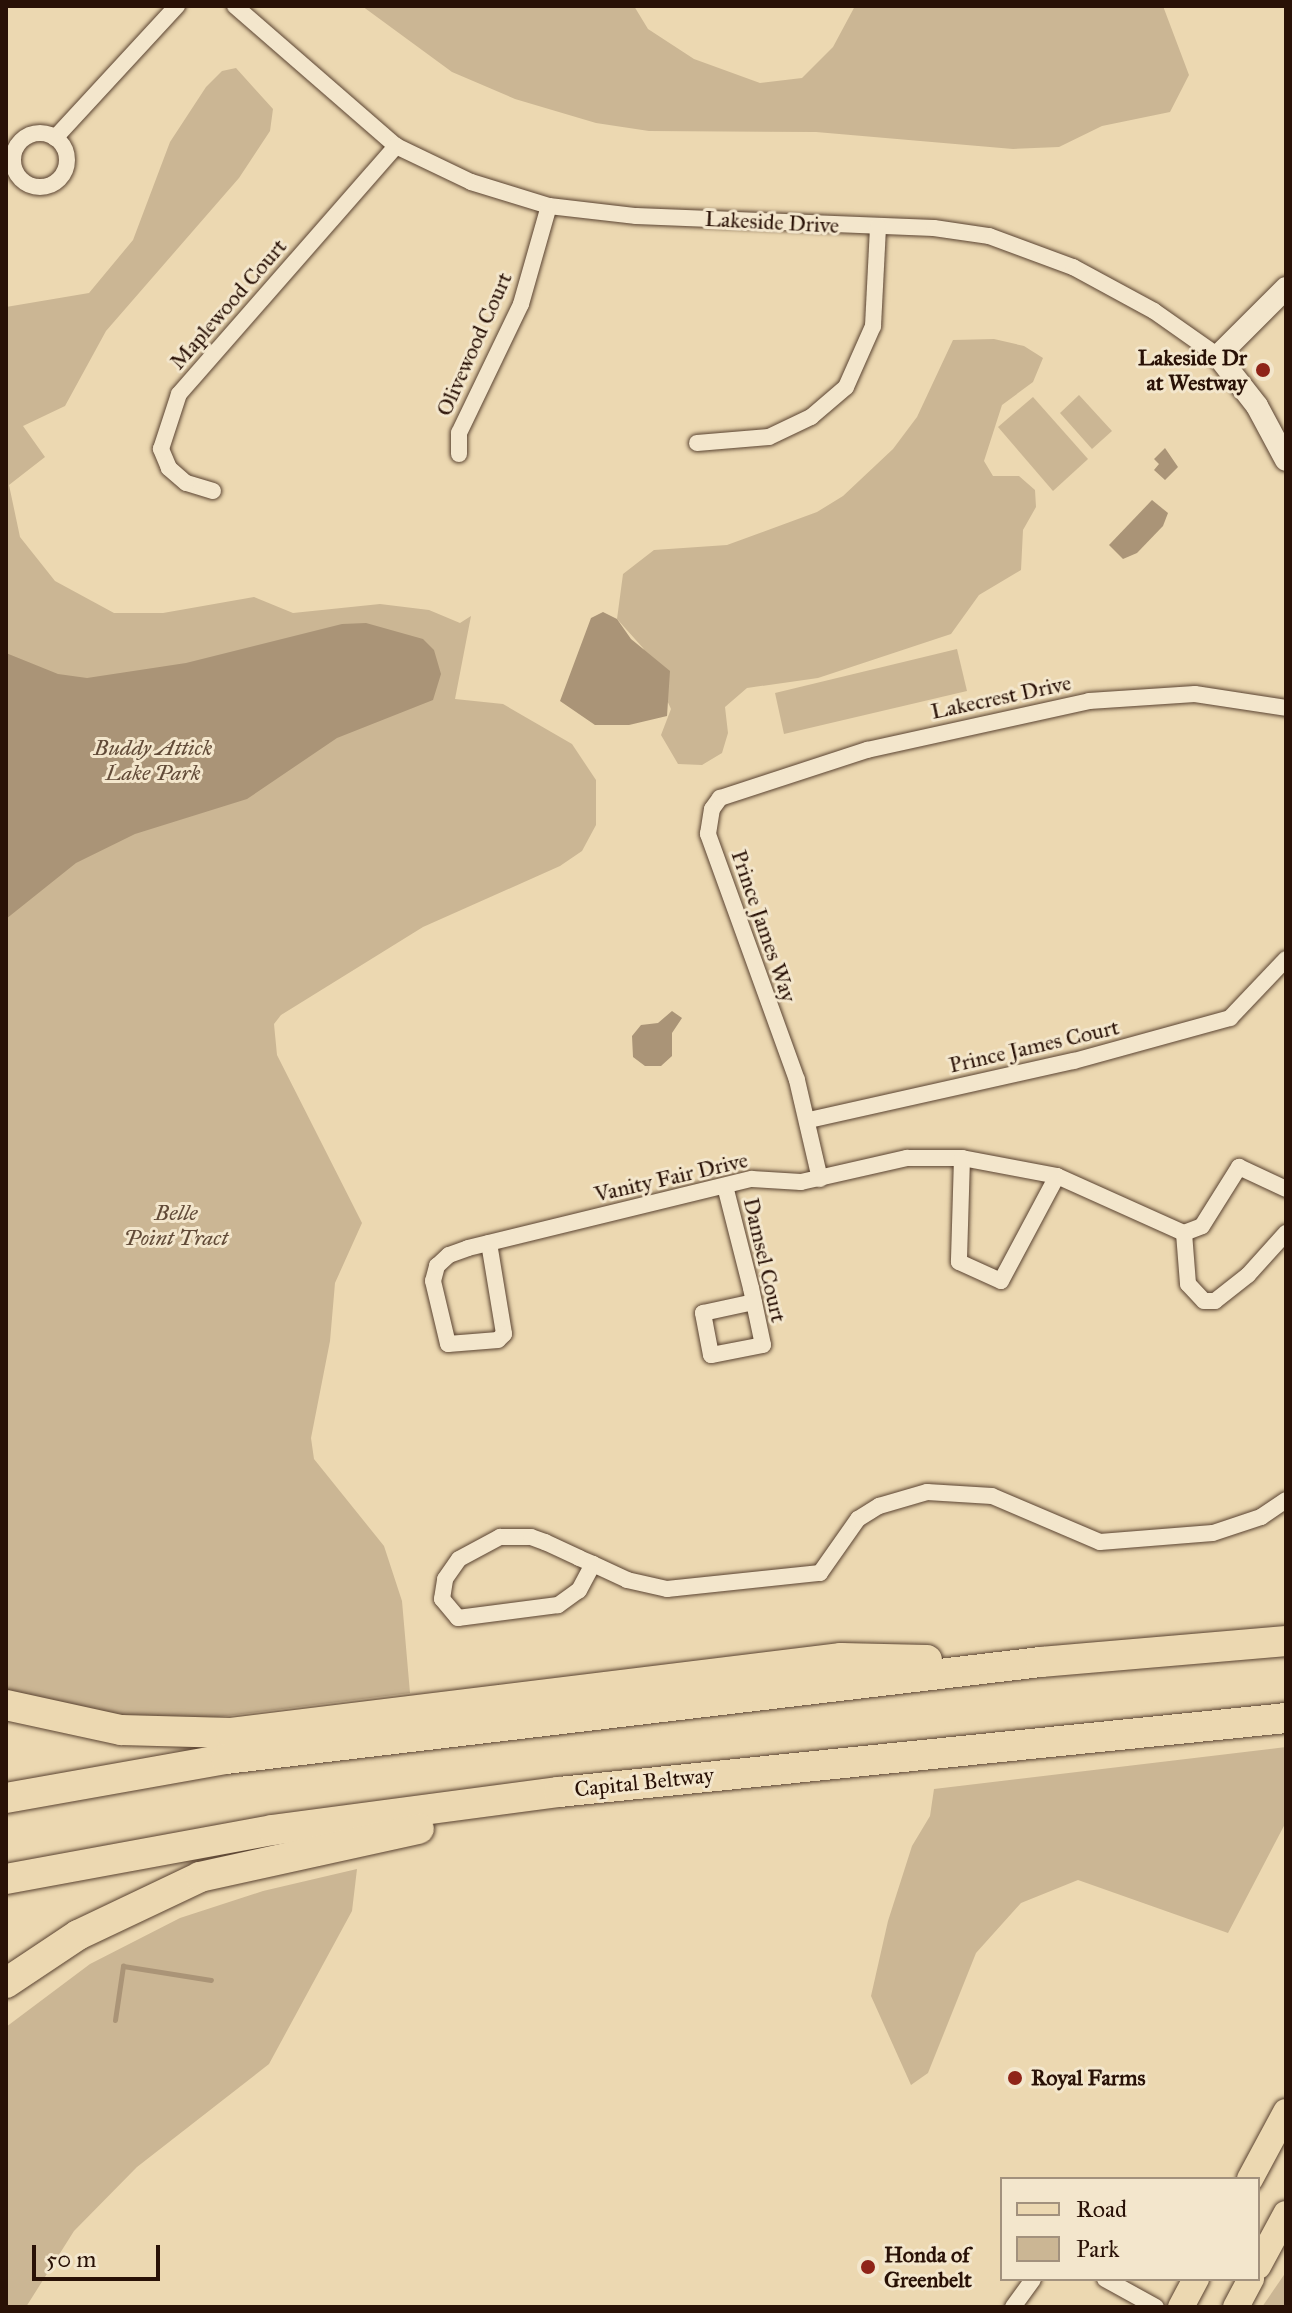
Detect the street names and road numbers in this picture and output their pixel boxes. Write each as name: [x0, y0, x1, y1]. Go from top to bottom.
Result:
street label: Lakeside Drive: [704, 205, 840, 239]
street label: Maplewood Court: [164, 233, 292, 375]
street label: Olivewood Court: [431, 268, 517, 420]
street label: Lakecrest Drive: [928, 669, 1074, 725]
street label: Prince James Way: [726, 847, 802, 1005]
street label: Prince James Court: [946, 1014, 1122, 1078]
street label: Vanity Fair Drive: [592, 1147, 750, 1207]
street label: Damsel Court: [738, 1195, 792, 1325]
street label: Capital Beltway: [573, 1762, 715, 1802]

